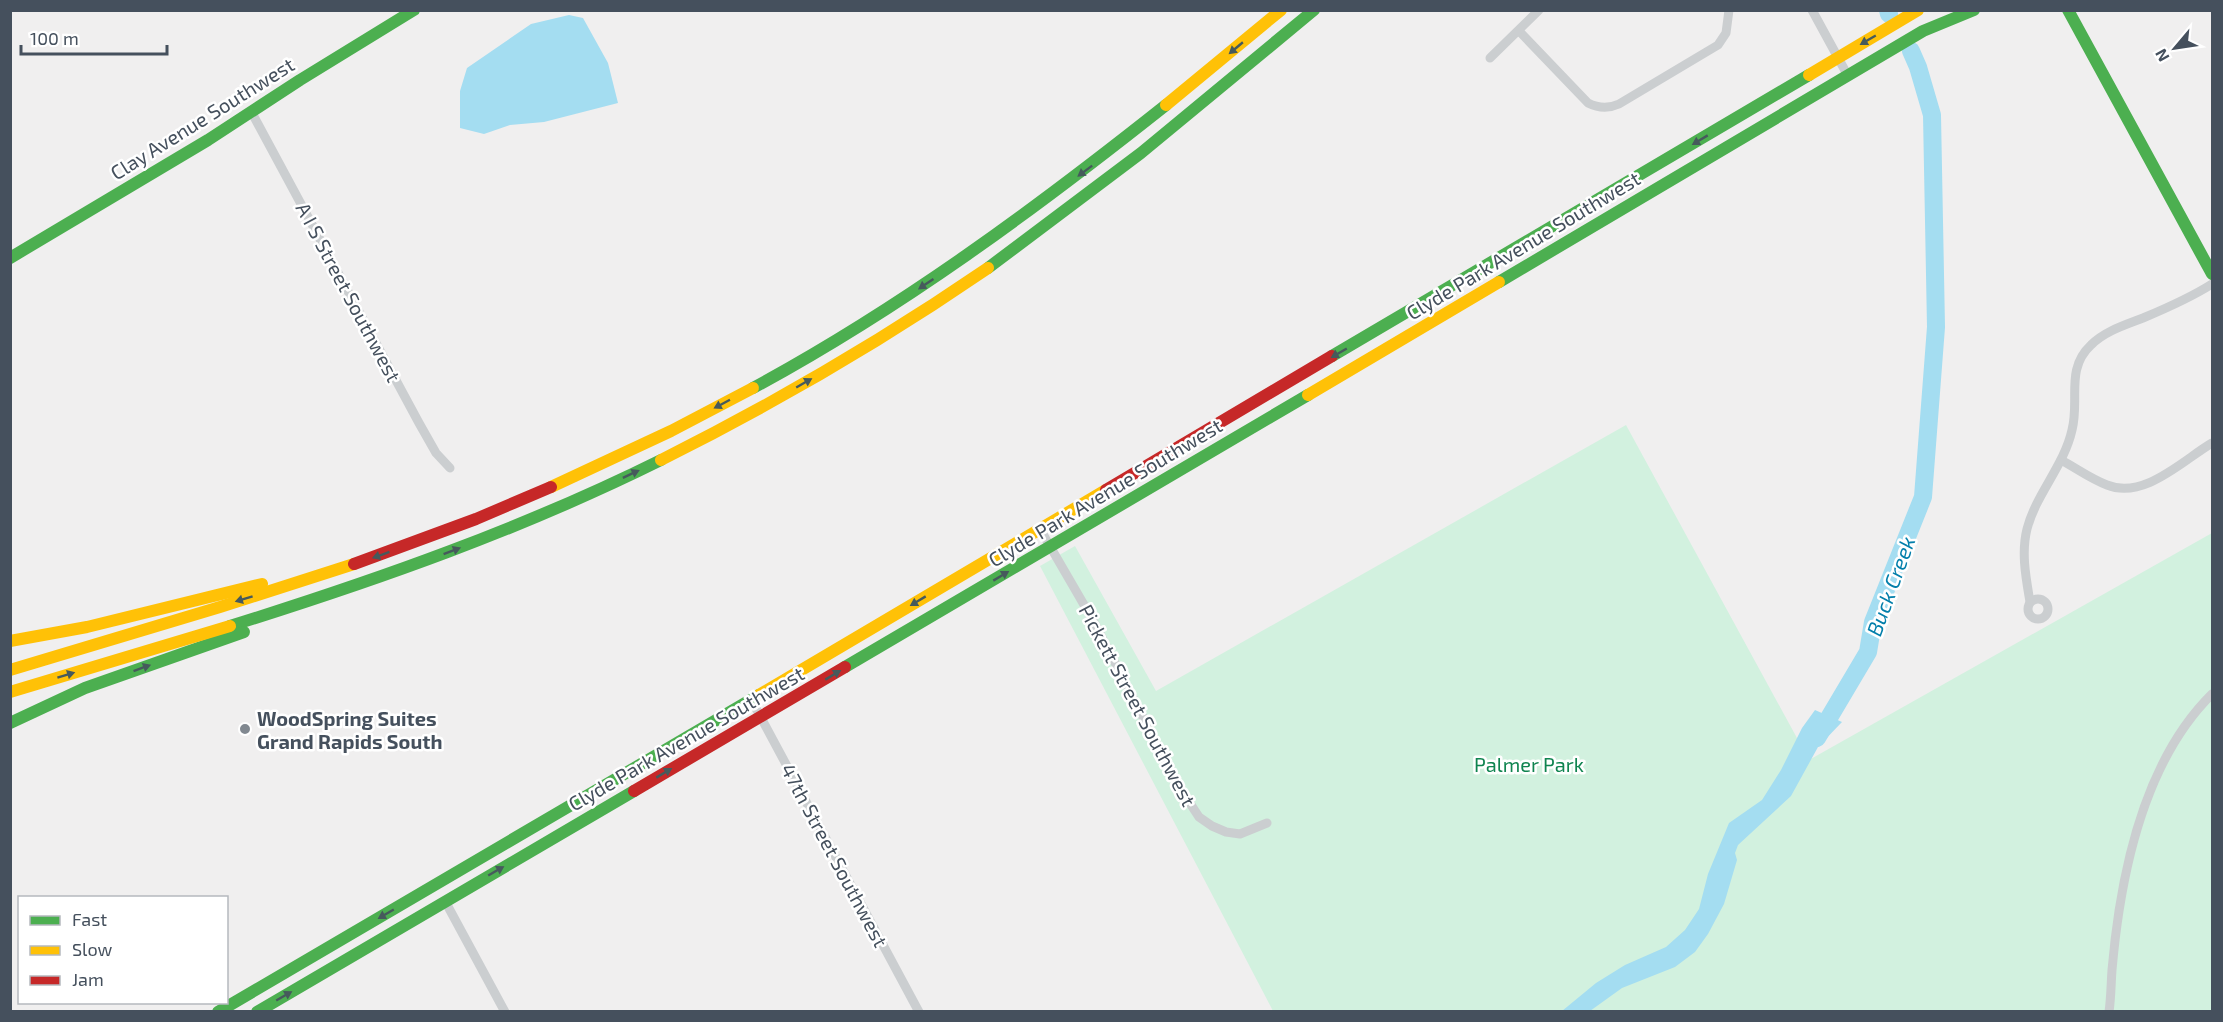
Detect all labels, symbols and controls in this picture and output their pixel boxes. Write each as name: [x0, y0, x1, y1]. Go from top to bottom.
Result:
scale bar: [21, 18, 166, 56]
north arrow: [2145, 18, 2205, 78]
text: 100 m: [30, 27, 79, 49]
one-way arrow: [1859, 35, 1876, 45]
one-way arrow: [1228, 41, 1244, 54]
text: N: [2150, 46, 2173, 65]
street label: Clay Avenue Southwest: [106, 51, 299, 184]
one-way arrow: [1692, 134, 1708, 145]
one-way arrow: [1077, 164, 1092, 176]
street label: Clyde Park Avenue Southwest: [1402, 165, 1645, 324]
street label: A I S Street Southwest: [291, 198, 407, 386]
one-way arrow: [918, 278, 934, 289]
one-way arrow: [1331, 347, 1347, 358]
one-way arrow: [796, 378, 812, 389]
one-way arrow: [713, 399, 731, 409]
street label: Clyde Park Avenue Southwest: [984, 412, 1227, 571]
one-way arrow: [623, 469, 640, 478]
water label: Buck Creek: [1860, 533, 1920, 639]
one-way arrow: [443, 546, 461, 555]
one-way arrow: [372, 550, 390, 560]
one-way arrow: [993, 571, 1009, 582]
one-way arrow: [235, 595, 253, 605]
one-way arrow: [910, 595, 926, 606]
street label: Pickett Street Southwest: [1075, 600, 1202, 810]
street label: Clyde Park Avenue Southwest: [564, 660, 809, 815]
one-way arrow: [133, 662, 151, 672]
one-way arrow: [825, 669, 841, 680]
one-way arrow: [58, 670, 76, 679]
place label: WoodSpring Suites Grand Rapids South: [257, 706, 442, 753]
marker: WoodSpring Suites Grand Rapids South: [238, 722, 252, 736]
park label: Palmer Park: [1474, 752, 1584, 776]
street label: 47th Street Southwest: [776, 759, 894, 951]
one-way arrow: [656, 768, 673, 778]
one-way arrow: [488, 866, 504, 877]
legend: [18, 896, 228, 1004]
text: Fast: [72, 908, 107, 930]
one-way arrow: [377, 909, 394, 919]
text: Slow: [72, 938, 113, 960]
text: Jam: [72, 968, 104, 990]
one-way arrow: [276, 991, 293, 1001]

